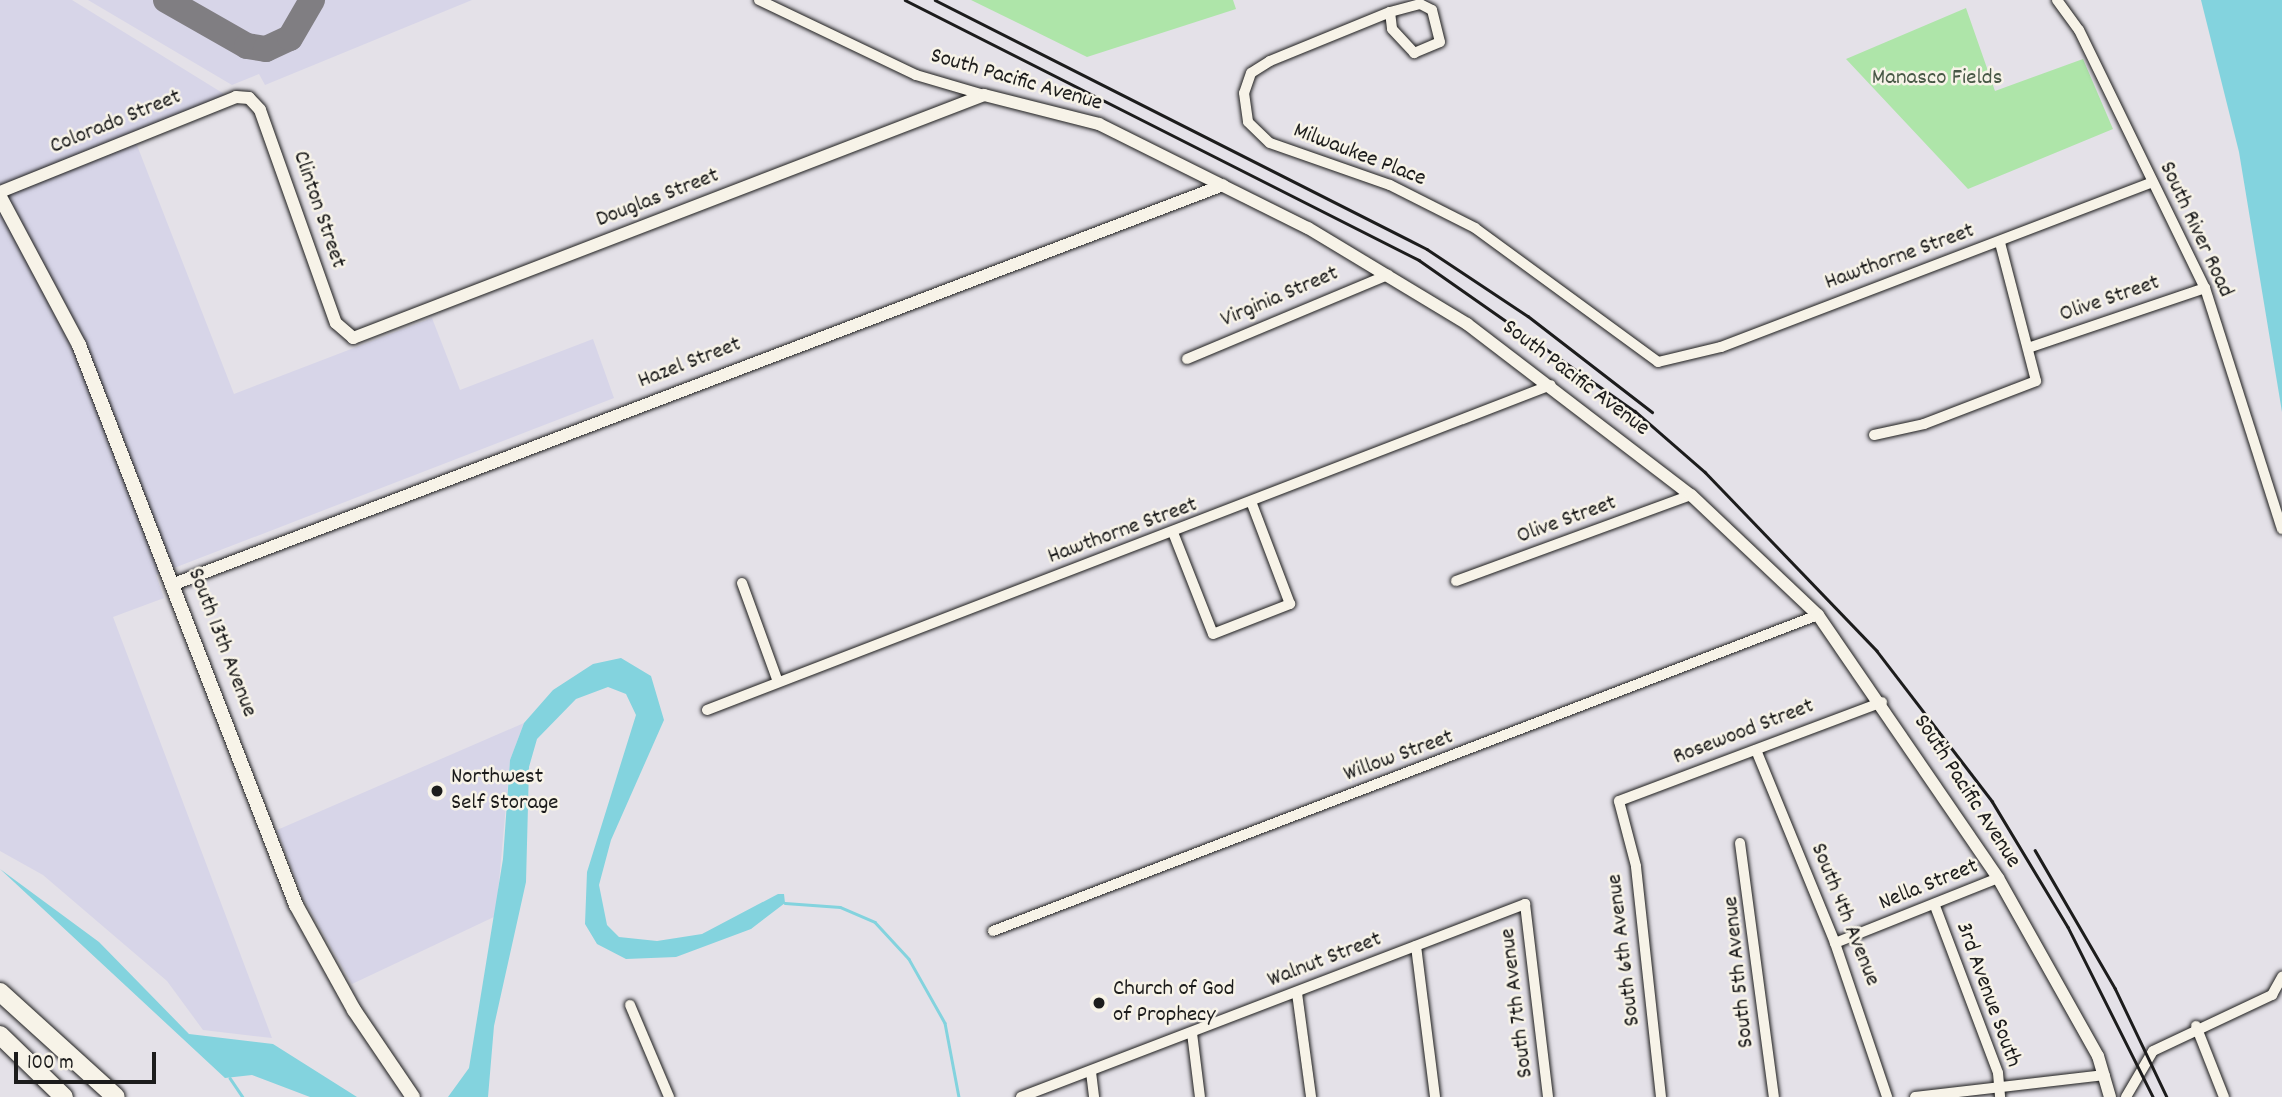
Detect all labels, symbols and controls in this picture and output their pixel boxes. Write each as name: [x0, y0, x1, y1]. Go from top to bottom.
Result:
street label: South Pacific Avenue: [927, 43, 1105, 119]
park label: Manasco Fields: [1872, 65, 2002, 93]
street label: Colorado Street: [46, 84, 186, 162]
street label: Milwaukee Place: [1289, 118, 1429, 194]
street label: Clinton Street: [285, 148, 351, 272]
street label: South River Road: [2152, 158, 2238, 302]
street label: Douglas Street: [593, 163, 723, 235]
street label: Hawthorne Street: [1821, 218, 1979, 298]
street label: Virginia Street: [1217, 261, 1343, 335]
street label: Olive Street: [2056, 270, 2164, 330]
street label: South Pacific Avenue: [1496, 315, 1654, 443]
street label: Hazel Street: [635, 332, 745, 396]
street label: Olive Street: [1514, 490, 1620, 552]
street label: Hawthorne Street: [1044, 492, 1202, 572]
street label: South 13th Avenue: [180, 565, 262, 721]
street label: Rosewood Street: [1670, 694, 1818, 772]
street label: South Pacific Avenue: [1906, 710, 2026, 874]
street label: Willow Street: [1340, 724, 1458, 790]
place label: Northwest Self Storage: [451, 764, 558, 818]
marker: Northwest Self Storage: [429, 783, 445, 799]
street label: South 4th Avenue: [1803, 840, 1885, 990]
street label: Nella Street: [1875, 854, 1983, 918]
street label: South 6th Avenue: [1602, 872, 1648, 1028]
street label: South 5th Avenue: [1718, 895, 1762, 1049]
street label: 3rd Avenue South: [1948, 919, 2026, 1071]
street label: Walnut Street: [1264, 927, 1386, 995]
street label: South 7th Avenue: [1495, 927, 1541, 1079]
place label: Church of God of Prophecy: [1113, 976, 1235, 1030]
marker: Church of God of Prophecy: [1091, 995, 1107, 1011]
scale bar: [18, 1038, 159, 1082]
text: 100 m: [27, 1049, 74, 1079]

